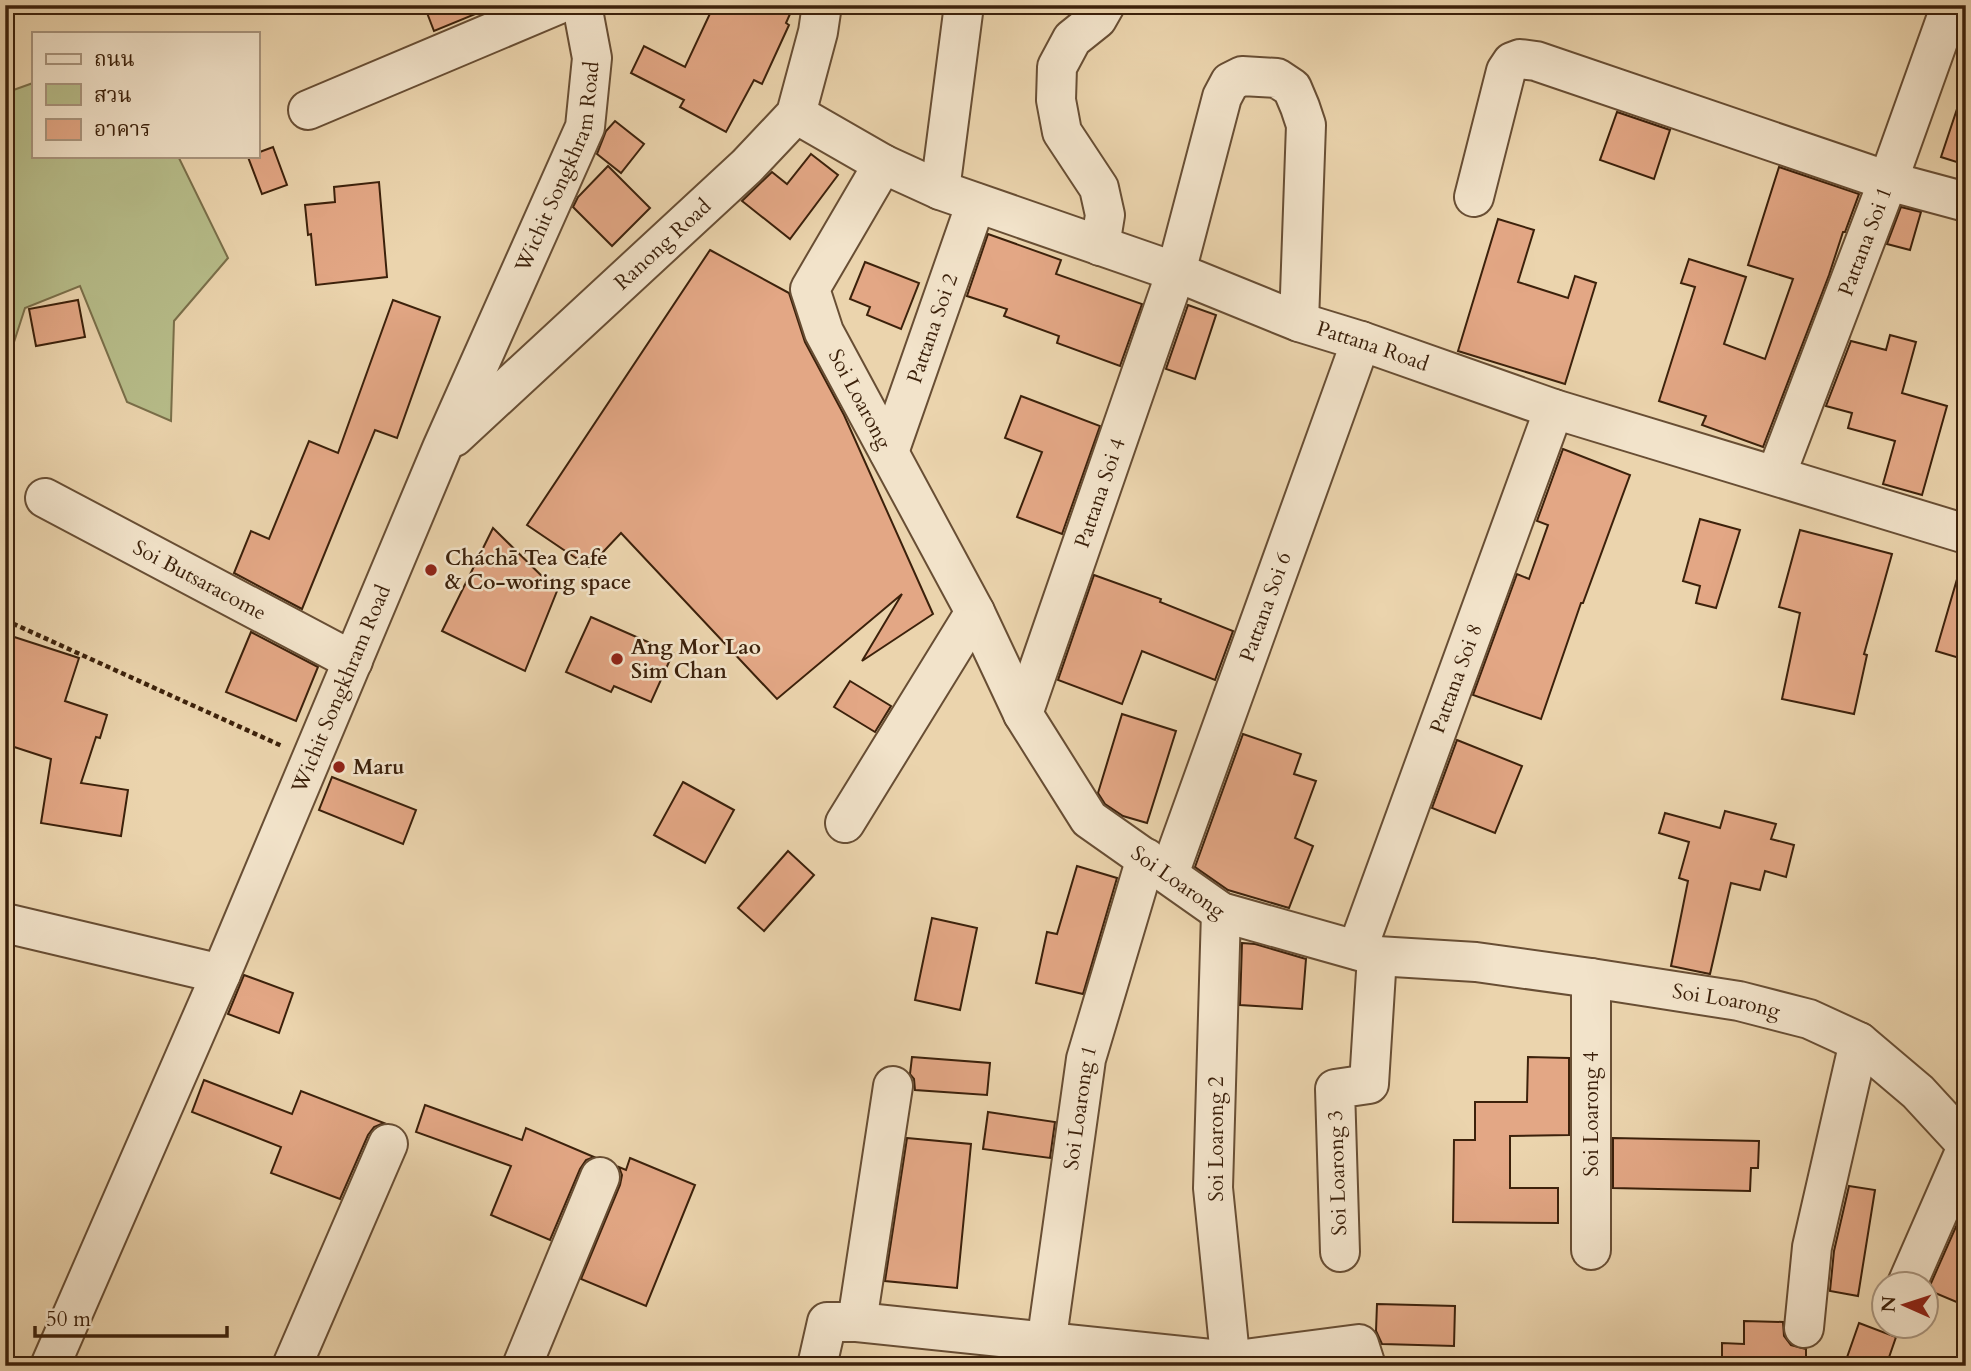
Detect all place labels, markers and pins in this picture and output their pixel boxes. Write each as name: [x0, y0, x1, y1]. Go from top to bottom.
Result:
place label: Cháchā Tea Cafe & Co-woring space: [445, 544, 631, 597]
marker: Cháchā Tea Cafe & Co-woring space: [423, 562, 439, 578]
place label: Ang Mor Lao Sim Chan: [631, 633, 761, 686]
marker: Ang Mor Lao Sim Chan: [609, 651, 625, 667]
place label: Maru: [353, 753, 405, 782]
marker: Maru: [331, 759, 347, 775]

